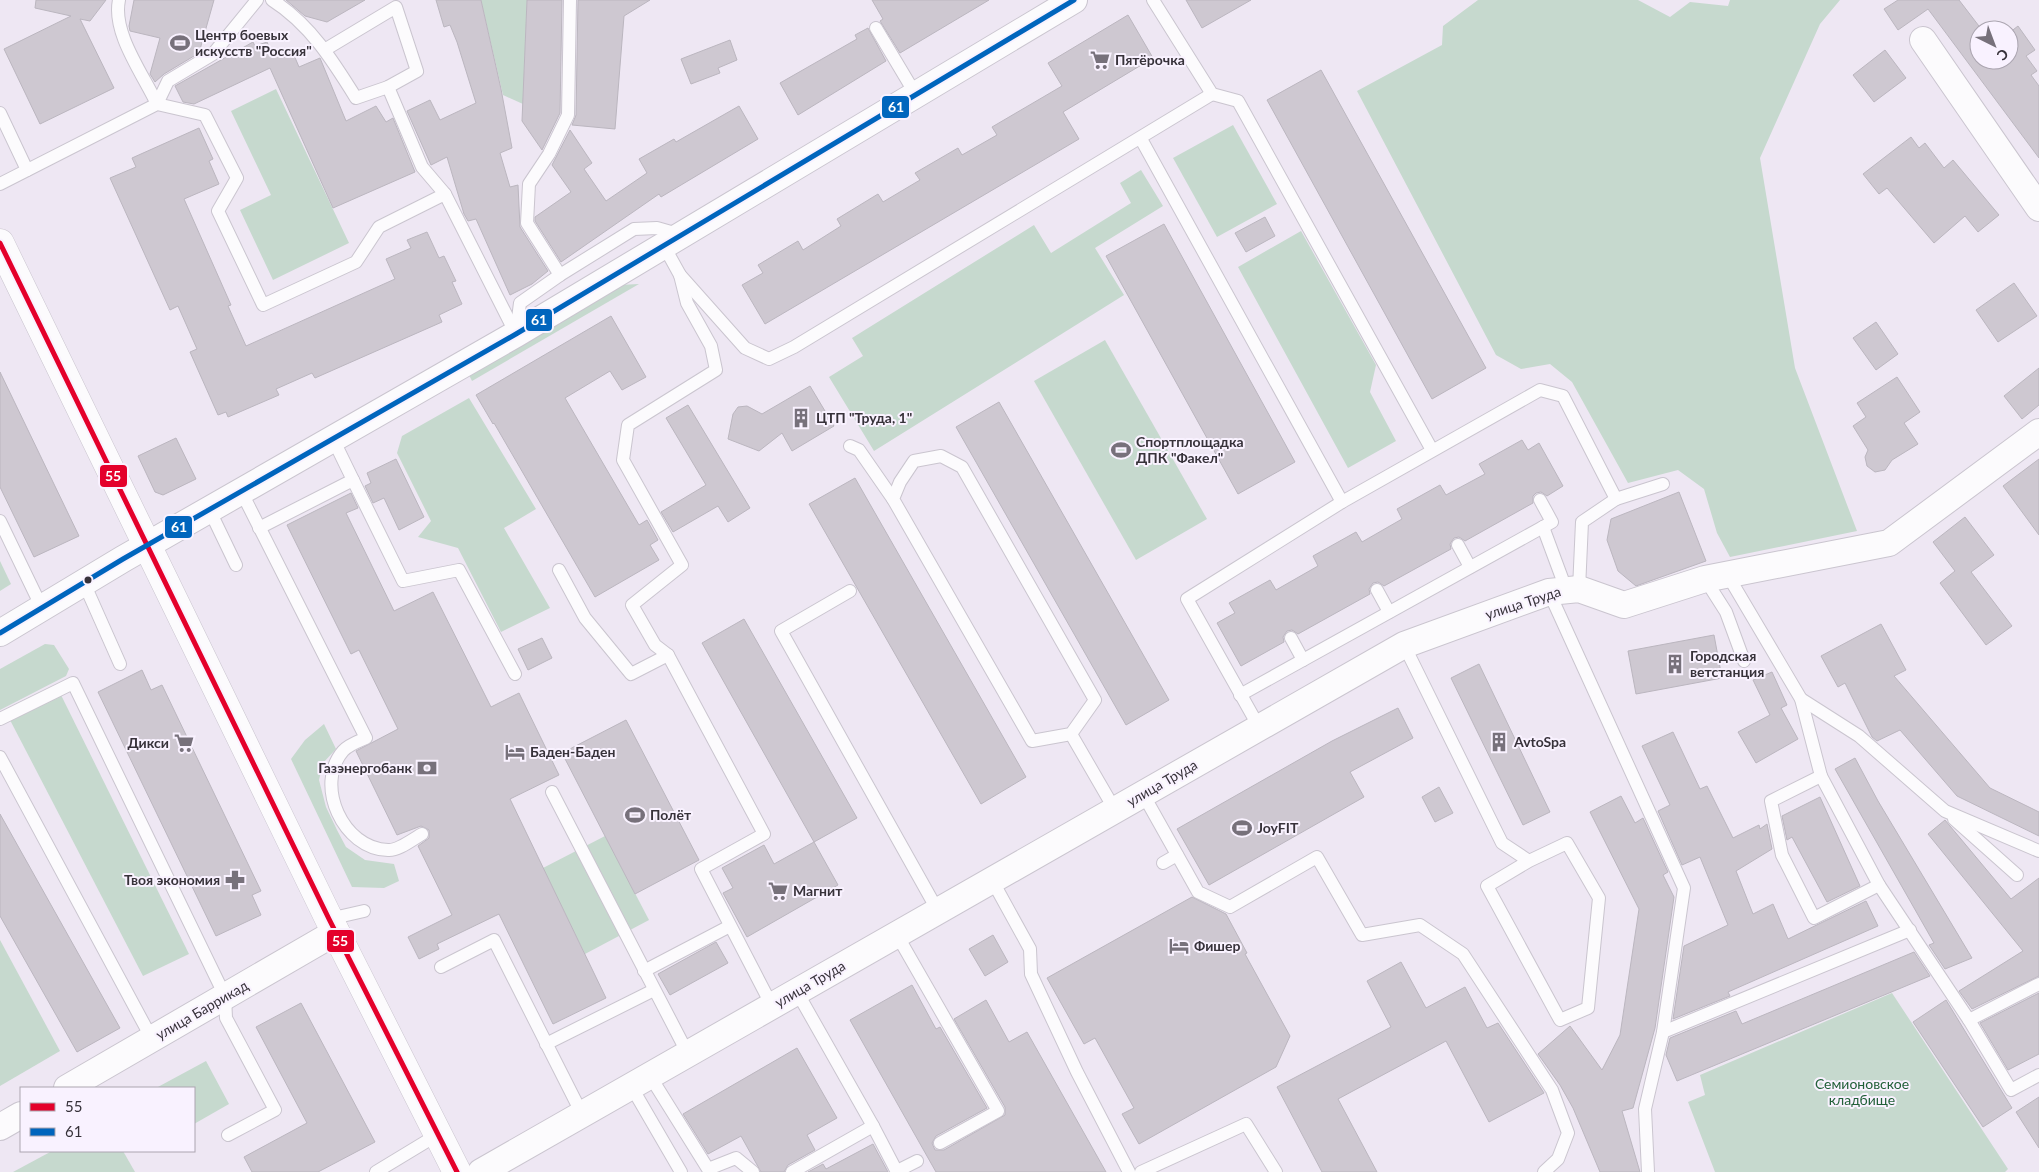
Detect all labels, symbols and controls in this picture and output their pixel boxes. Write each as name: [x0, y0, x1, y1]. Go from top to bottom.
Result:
north arrow: [1969, 20, 2019, 70]
place label: Центр боевых искусств "Россия": [195, 26, 312, 59]
sports icon: Центр боевых искусств "Россия": [169, 32, 191, 54]
text: С: [1993, 46, 2012, 65]
supermarket icon: Пятёрочка: [1089, 49, 1111, 71]
place label: Пятёрочка: [1115, 51, 1185, 68]
line badge: 61: [881, 95, 910, 119]
text: 61: [888, 98, 904, 115]
line badge: 61: [525, 308, 553, 332]
text: 61: [531, 311, 547, 328]
building icon: ЦТП "Труда, 1": [790, 407, 812, 429]
place label: ЦТП "Труда, 1": [816, 409, 912, 426]
place label: Спортплощадка ДПК "Факел": [1136, 433, 1244, 466]
sports icon: Спортплощадка ДПК "Факел": [1110, 439, 1132, 461]
line badge: 55: [99, 464, 128, 488]
text: 55: [105, 467, 121, 484]
line badge: 61: [164, 515, 193, 539]
text: 61: [171, 518, 187, 535]
unlabelled marker: [83, 575, 93, 585]
street label: улица Труда: [1483, 582, 1563, 623]
place label: Городская ветстанция: [1690, 647, 1764, 680]
building icon: Городская ветстанция: [1664, 653, 1686, 675]
building icon: AvtoSpa: [1488, 731, 1510, 753]
supermarket icon: Дикси: [173, 732, 195, 754]
place label: AvtoSpa: [1513, 733, 1566, 750]
place label: Дикси: [127, 734, 169, 751]
hotel icon: Баден-Баден: [504, 741, 526, 763]
place label: Баден-Баден: [530, 743, 615, 760]
street label: улица Труда: [1124, 756, 1200, 810]
bank icon: Газэнергобанк: [416, 757, 438, 779]
place label: Газэнергобанк: [318, 759, 412, 776]
sports icon: Полёт: [624, 804, 646, 826]
place label: Полёт: [650, 806, 692, 823]
sports icon: JoyFIT: [1231, 817, 1253, 839]
place label: JoyFIT: [1257, 819, 1299, 836]
pharmacy icon: Твоя экономия: [224, 869, 246, 891]
place label: Твоя экономия: [124, 871, 220, 888]
supermarket icon: Магнит: [767, 880, 789, 902]
place label: Магнит: [793, 882, 843, 899]
line badge: 55: [326, 929, 355, 953]
text: 55: [332, 932, 348, 949]
hotel icon: Фишер: [1168, 935, 1190, 957]
place label: Фишер: [1194, 937, 1240, 954]
street label: улица Труда: [772, 957, 848, 1011]
street label: улица Баррикад: [152, 976, 251, 1043]
park label: Семионовское кладбище: [1815, 1075, 1909, 1108]
legend: [20, 1087, 195, 1152]
text: 55: [65, 1097, 82, 1115]
text: 61: [65, 1122, 82, 1140]

